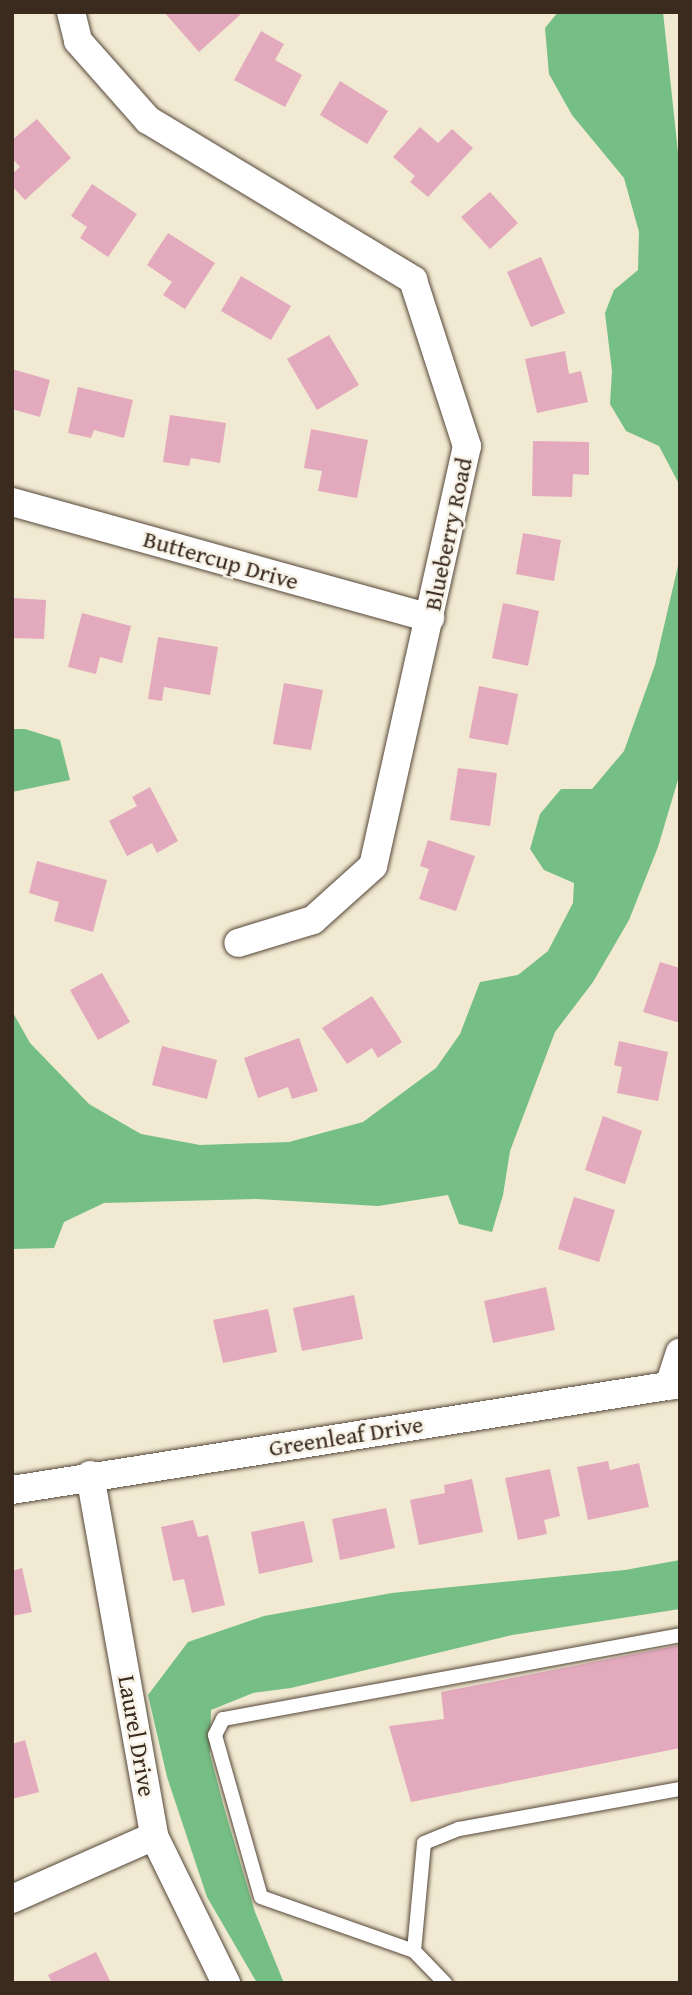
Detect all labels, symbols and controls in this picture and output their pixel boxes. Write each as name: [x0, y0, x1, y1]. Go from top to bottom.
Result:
street label: Blueberry Road: [418, 455, 478, 613]
street label: Buttercup Drive: [140, 524, 302, 596]
street label: Greenleaf Drive: [267, 1410, 425, 1462]
street label: Laurel Drive: [112, 1673, 162, 1799]

